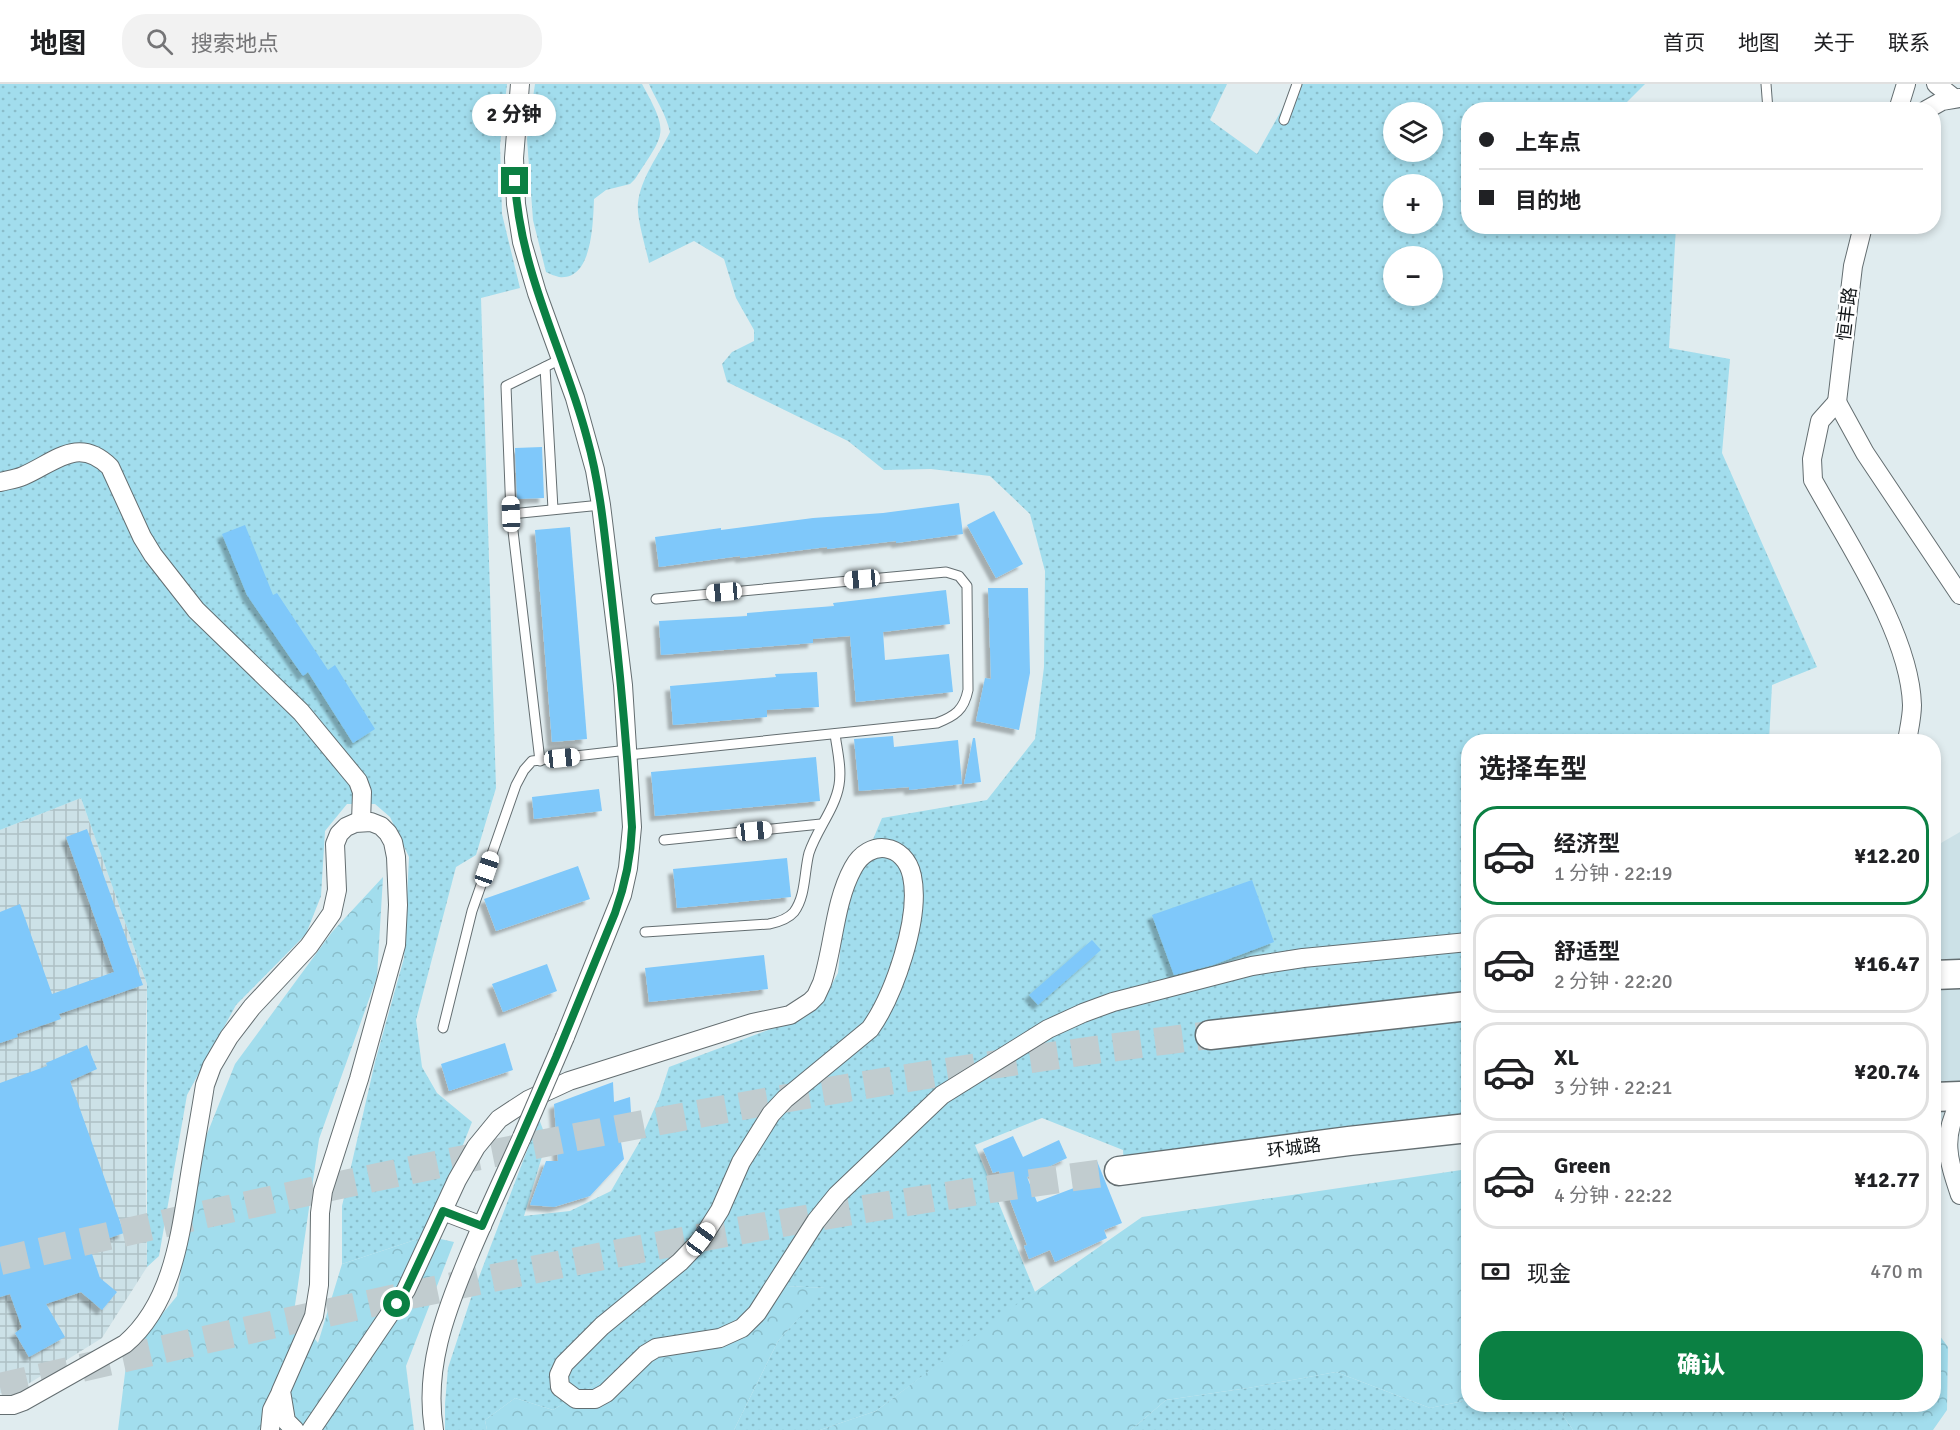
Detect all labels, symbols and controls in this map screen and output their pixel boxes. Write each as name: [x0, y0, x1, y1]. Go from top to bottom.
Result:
search box: [122, 14, 542, 68]
icon: search: [143, 25, 176, 58]
text: 地图: [30, 27, 86, 61]
text: 搜索地点: [191, 30, 279, 57]
text: 首页: [1663, 30, 1705, 56]
text: 地图: [1738, 30, 1780, 56]
text: 关于: [1813, 30, 1855, 56]
text: 联系: [1888, 30, 1930, 56]
callout: 2 分钟: [473, 94, 557, 136]
text: 2 分钟: [486, 102, 542, 127]
map controls: [1383, 102, 1443, 306]
button: layers: [1383, 102, 1443, 162]
text: 上车点: [1515, 129, 1581, 156]
route end: [501, 167, 528, 194]
button: +: [1383, 174, 1443, 234]
text: 目的地: [1515, 187, 1581, 214]
button: −: [1383, 246, 1443, 306]
street label: 恒丰路: [1833, 286, 1861, 342]
car: [501, 496, 521, 532]
car: [843, 568, 881, 590]
car: [705, 581, 743, 603]
car: [543, 747, 581, 769]
text: 选择车型: [1479, 753, 1587, 786]
car: [735, 820, 773, 842]
icon: car: [1482, 829, 1536, 883]
text: 经济型: [1554, 830, 1620, 857]
text: ¥12.20: [1854, 842, 1920, 869]
car: [473, 849, 501, 889]
text: 1 分钟 · 22:19: [1554, 861, 1673, 886]
icon: car: [1482, 937, 1536, 991]
text: 舒适型: [1554, 938, 1620, 965]
text: ¥16.47: [1854, 950, 1920, 977]
text: 2 分钟 · 22:20: [1554, 969, 1673, 994]
text: XL: [1554, 1044, 1579, 1071]
icon: car: [1482, 1045, 1536, 1099]
text: ¥20.74: [1854, 1058, 1920, 1085]
text: 3 分钟 · 22:21: [1554, 1075, 1673, 1100]
street label: 环城路: [1266, 1134, 1322, 1162]
text: Green: [1554, 1152, 1611, 1179]
icon: car: [1482, 1153, 1536, 1207]
text: ¥12.77: [1854, 1166, 1920, 1193]
text: 4 分钟 · 22:22: [1554, 1183, 1673, 1208]
car: [683, 1219, 719, 1259]
icon: cash: [1479, 1255, 1512, 1288]
text: 470 m: [1870, 1259, 1923, 1284]
text: 现金: [1527, 1260, 1571, 1287]
route start: [383, 1290, 410, 1317]
button: 确认: [1479, 1331, 1923, 1400]

